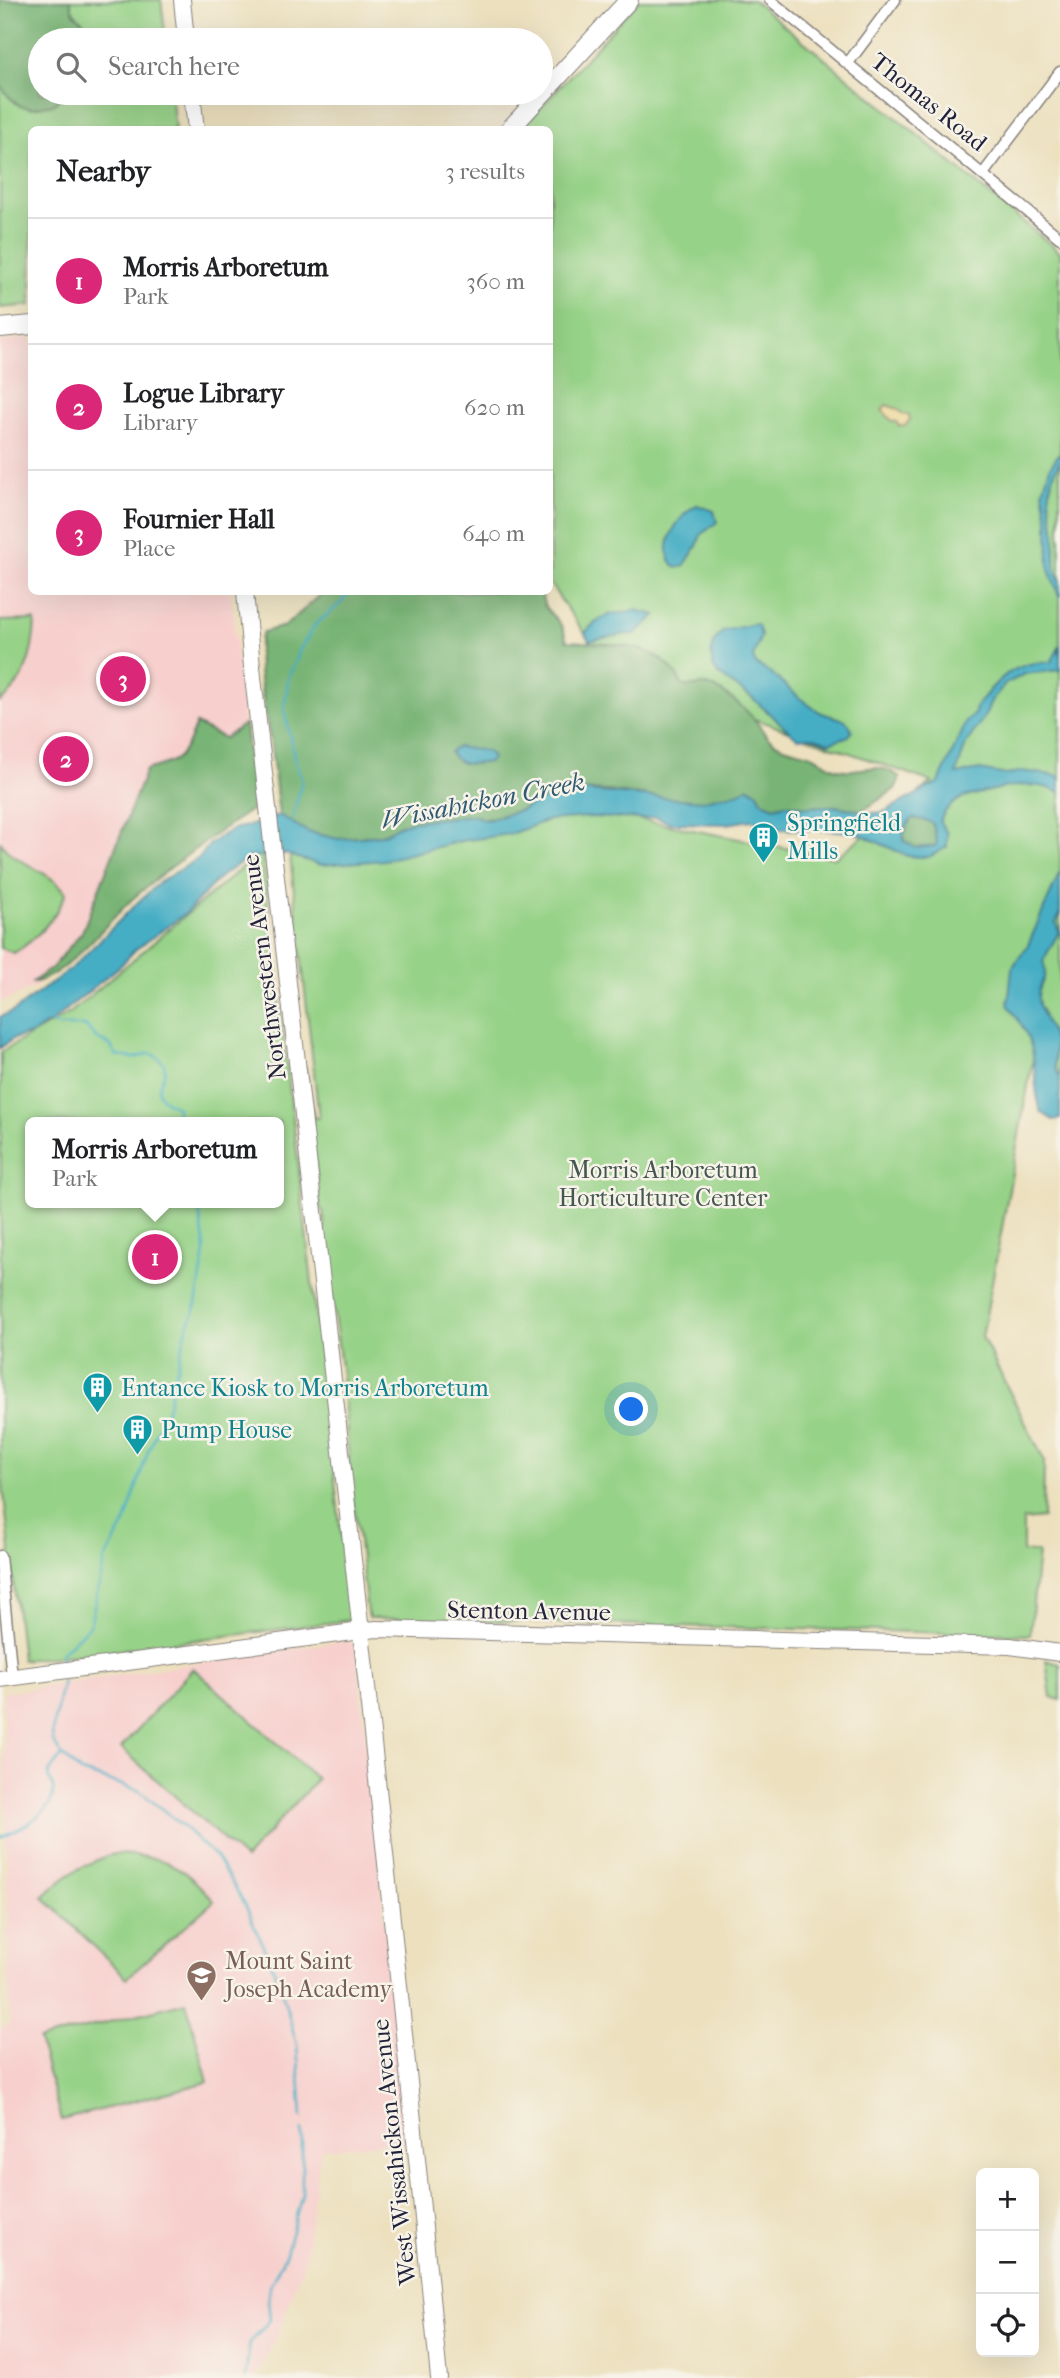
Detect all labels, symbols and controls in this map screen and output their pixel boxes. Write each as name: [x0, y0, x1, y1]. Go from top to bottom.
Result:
search box: [28, 28, 553, 105]
street label: Thomas Road: [866, 47, 993, 158]
icon: search: [52, 48, 90, 86]
text: Search here: [108, 51, 240, 82]
text: Nearby: [56, 154, 151, 189]
text: 3 results: [445, 158, 525, 185]
text: Morris Arboretum: [123, 252, 328, 283]
text: 1: [75, 268, 83, 295]
text: 360 m: [466, 268, 525, 295]
text: Park: [123, 283, 169, 310]
text: Logue Library: [123, 378, 284, 409]
text: 2: [73, 394, 85, 421]
text: 620 m: [464, 394, 525, 421]
text: Library: [123, 409, 198, 436]
text: Fournier Hall: [123, 504, 275, 535]
text: 3: [74, 520, 84, 547]
text: 640 m: [462, 520, 525, 547]
text: Place: [123, 535, 175, 562]
pin: 3: [100, 653, 146, 705]
pin: 2: [43, 733, 89, 785]
water label: Wissahickon Creek: [378, 766, 588, 836]
place label: Springfield Mills: [787, 809, 902, 865]
building icon: Springfield Mills: [747, 820, 781, 864]
street label: Northwestern Avenue: [236, 853, 292, 1081]
popup: [25, 1117, 284, 1208]
text: Morris Arboretum: [52, 1134, 257, 1165]
park label: Morris Arboretum Horticulture Center: [559, 1156, 768, 1212]
text: Park: [52, 1165, 98, 1192]
pin: 1: [132, 1231, 178, 1283]
building icon: Entance Kiosk to Morris Arboretum: [81, 1371, 115, 1415]
place label: Entance Kiosk to Morris Arboretum: [121, 1374, 489, 1402]
your location: [614, 1392, 648, 1426]
building icon: Pump House: [121, 1413, 155, 1457]
place label: Pump House: [161, 1416, 292, 1444]
street label: Stenton Avenue: [447, 1596, 611, 1626]
place label: Mount Saint Joseph Academy: [223, 1947, 393, 2003]
school or university icon: Mount Saint Joseph Academy: [185, 1958, 219, 2002]
street label: West Wissahickon Avenue: [366, 2018, 422, 2287]
map controls: [976, 2168, 1039, 2357]
button: +: [976, 2168, 1039, 2231]
button: −: [976, 2231, 1039, 2294]
button: locate: [976, 2294, 1039, 2357]

